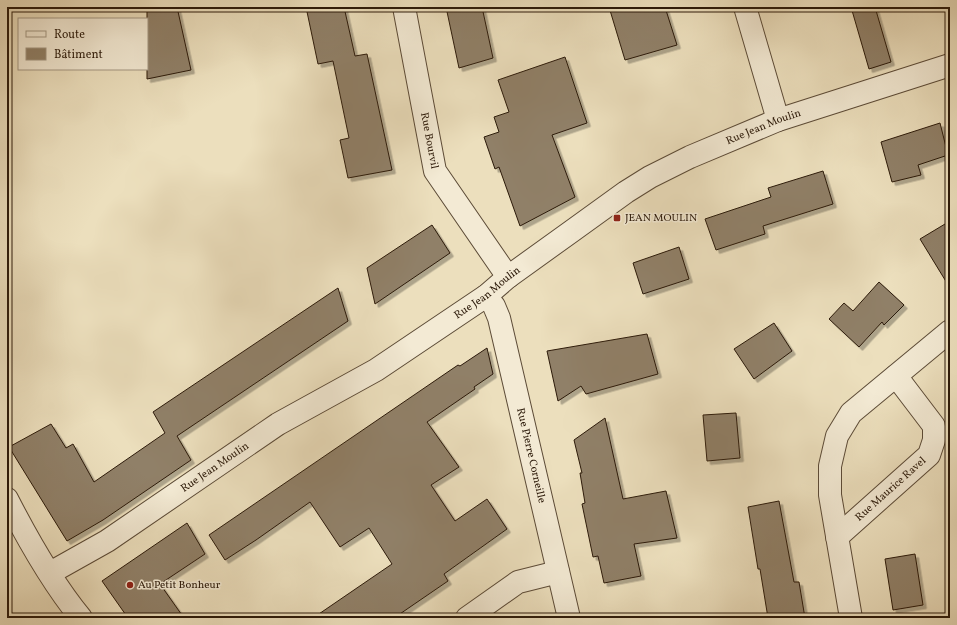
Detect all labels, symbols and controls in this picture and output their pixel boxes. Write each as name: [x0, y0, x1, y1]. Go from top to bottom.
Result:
legend: [18, 18, 148, 70]
text: Route: [54, 27, 85, 43]
text: Bâtiment: [54, 47, 103, 63]
street label: Rue Jean Moulin: [724, 105, 803, 149]
street label: Rue Bourvil: [417, 111, 442, 170]
place label: JEAN MOULIN: [625, 211, 697, 226]
marker: JEAN MOULIN: [612, 213, 622, 223]
street label: Rue Jean Moulin: [451, 263, 524, 323]
street label: Rue Pierre Corneille: [513, 406, 549, 505]
street label: Rue Jean Moulin: [178, 438, 252, 496]
street label: Rue Maurice Ravel: [852, 453, 929, 525]
place label: Au Petit Bonheur: [138, 578, 221, 593]
marker: Au Petit Bonheur: [125, 580, 135, 590]

